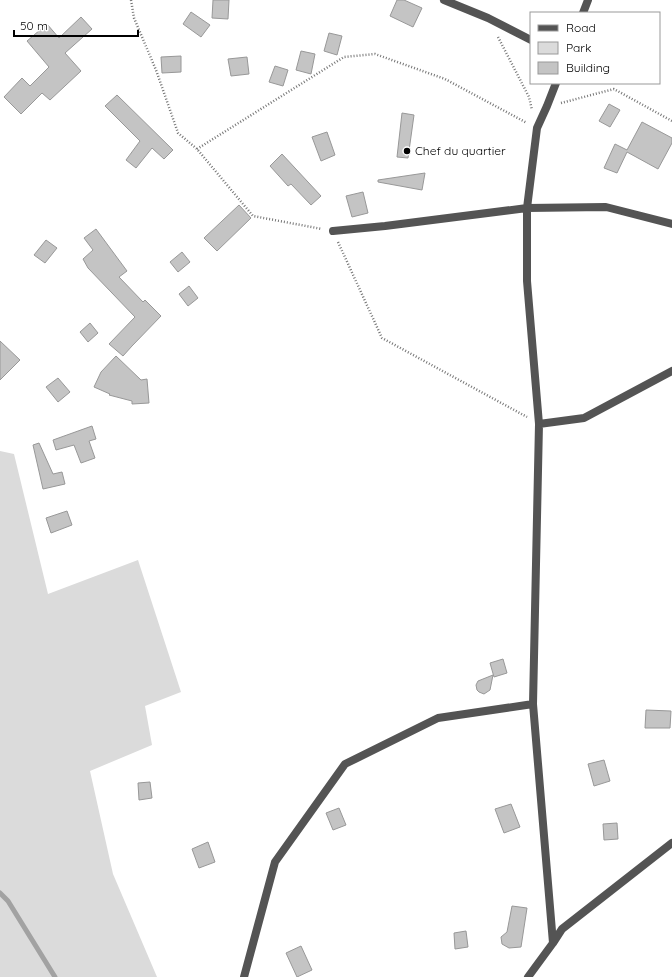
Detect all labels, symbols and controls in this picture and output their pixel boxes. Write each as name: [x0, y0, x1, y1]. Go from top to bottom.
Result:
scale bar: [14, 12, 138, 38]
legend: [530, 12, 660, 84]
text: 50 m: [20, 18, 48, 33]
text: Road: [566, 20, 596, 35]
text: Park: [566, 40, 591, 55]
text: Building: [566, 60, 610, 75]
place label: Chef du quartier: [415, 143, 506, 158]
marker: Chef du quartier: [402, 146, 412, 156]

